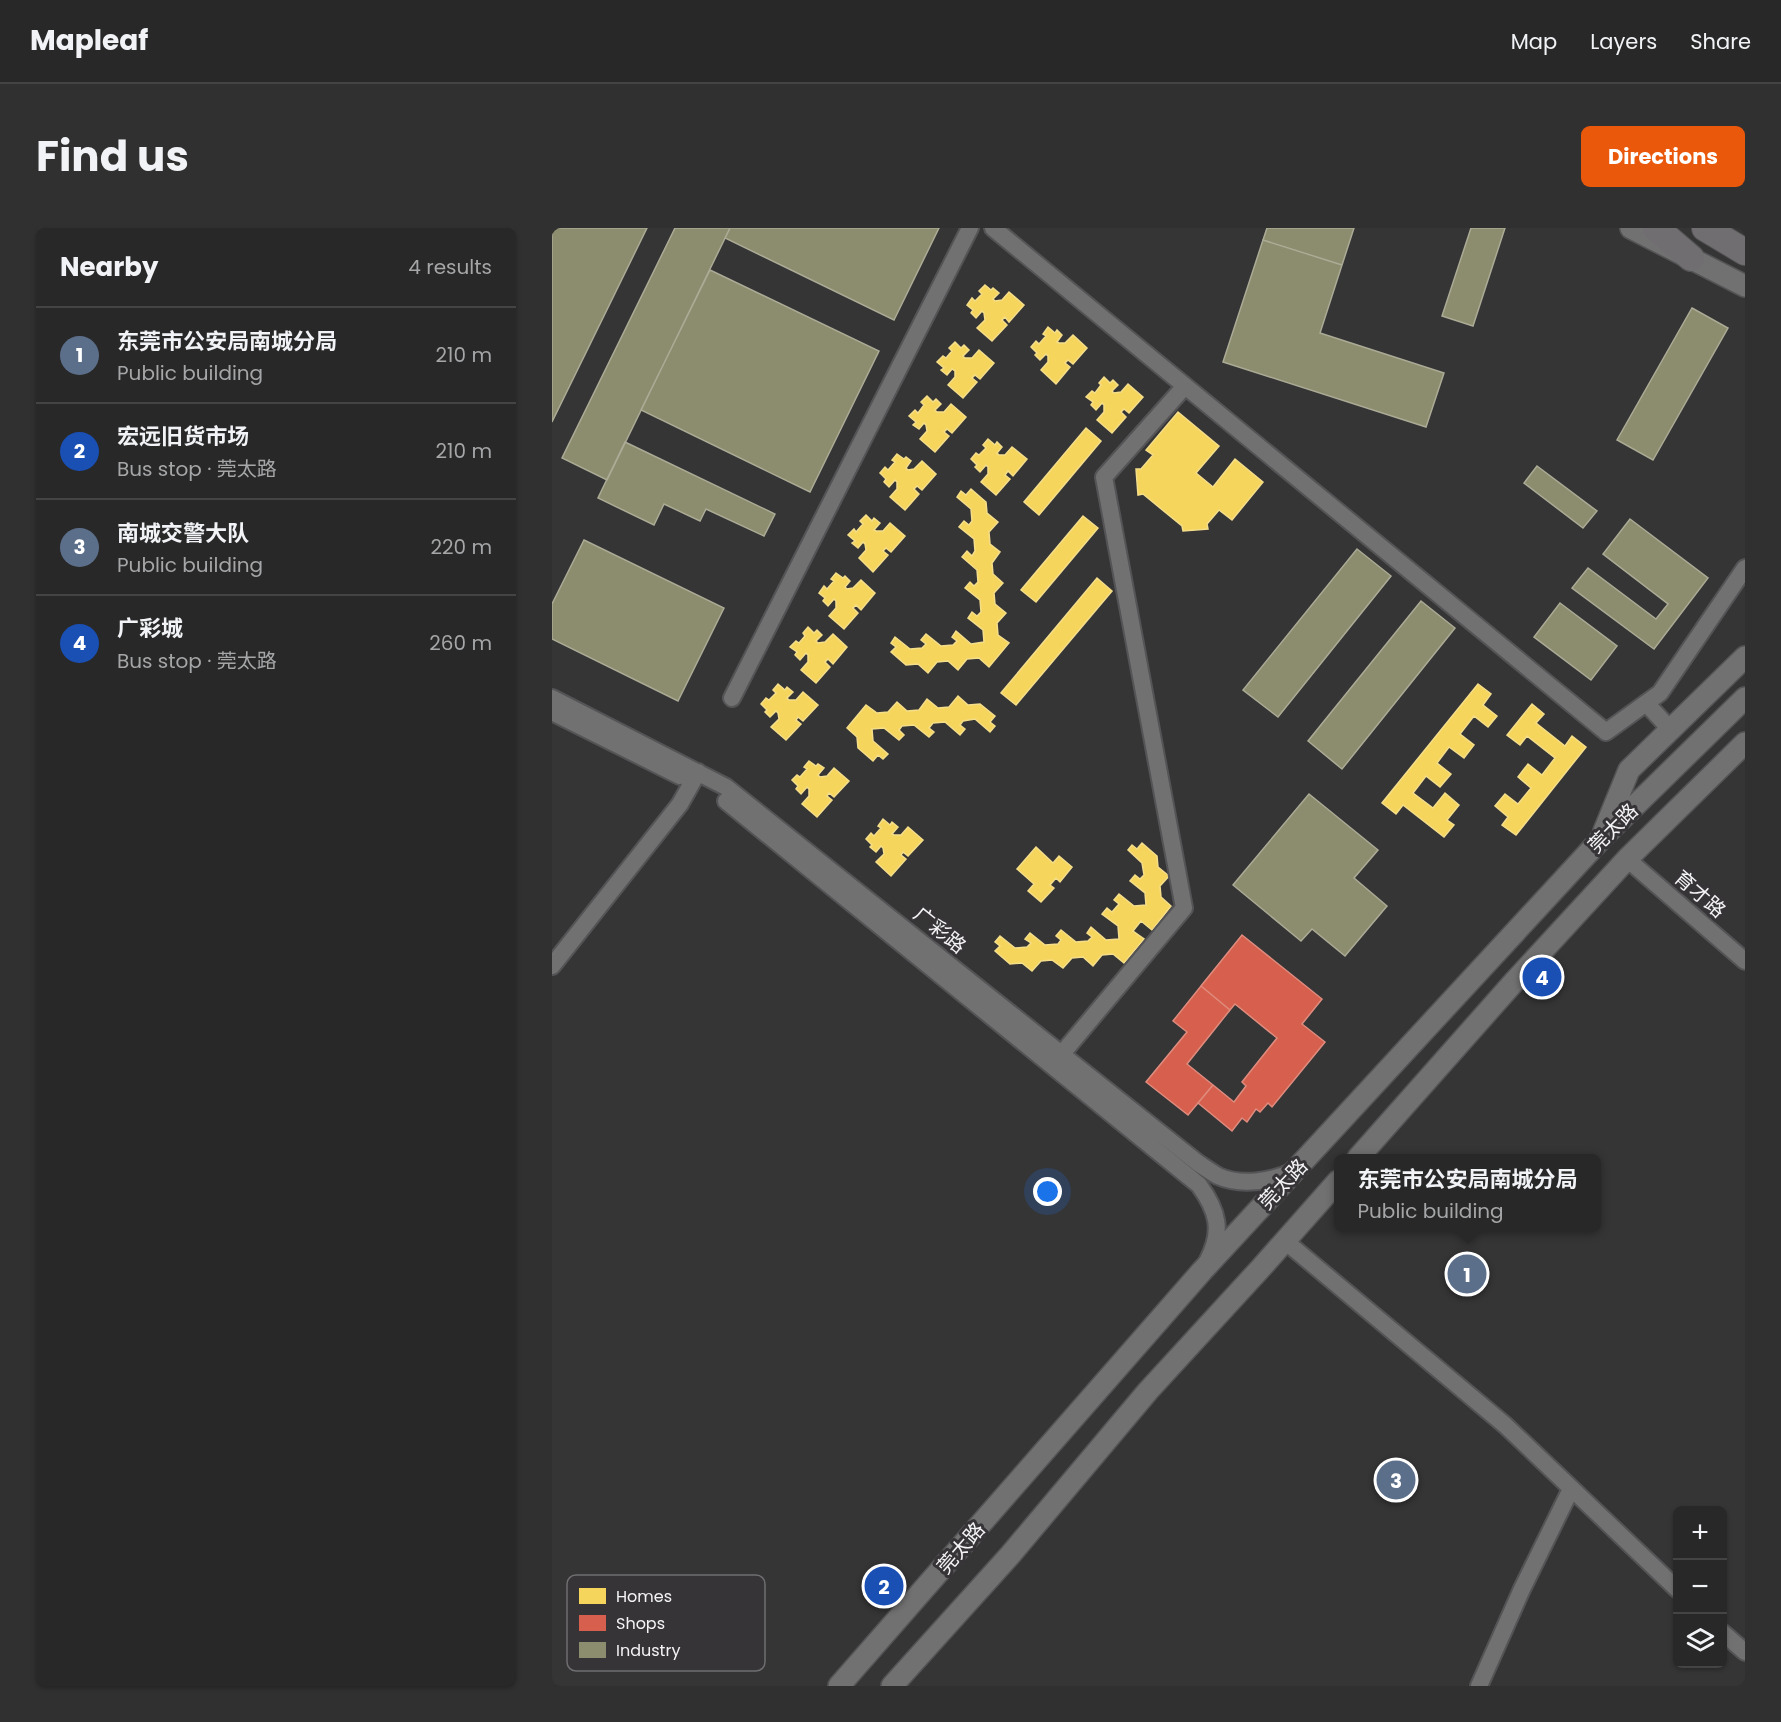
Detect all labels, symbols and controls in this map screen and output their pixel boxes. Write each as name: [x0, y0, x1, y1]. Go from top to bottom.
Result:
text: Mapleaf: [30, 21, 148, 60]
text: Map: [1511, 27, 1557, 56]
text: Layers: [1590, 27, 1657, 56]
text: Share: [1690, 27, 1751, 56]
button: Directions: [1581, 126, 1745, 187]
text: Find us: [36, 127, 189, 186]
text: Nearby: [60, 249, 158, 285]
text: 4 results: [408, 253, 492, 281]
text: 东莞市公安局南城分局: [117, 326, 337, 357]
text: 1: [76, 341, 83, 369]
text: 210 m: [436, 341, 492, 369]
text: Public building: [117, 359, 263, 387]
text: 宏远旧货市场: [117, 421, 249, 452]
text: 2: [74, 437, 85, 465]
text: 210 m: [436, 437, 492, 465]
text: Bus stop · 莞太路: [117, 455, 277, 483]
text: 南城交警大队: [117, 518, 249, 549]
text: 3: [73, 533, 86, 561]
text: 220 m: [431, 533, 492, 561]
text: Public building: [117, 551, 263, 579]
text: 广彩城: [117, 613, 183, 644]
text: 4: [73, 629, 86, 657]
text: 260 m: [429, 629, 492, 657]
text: Bus stop · 莞太路: [117, 647, 277, 675]
street label: 莞太路: [1582, 797, 1644, 859]
street label: 育才路: [1668, 864, 1732, 924]
street label: 广彩路: [908, 900, 972, 960]
pin: 4: [1522, 954, 1562, 999]
street label: 莞太路: [1252, 1153, 1314, 1215]
popup: [1334, 1154, 1601, 1232]
text: 东莞市公安局南城分局: [1357, 1164, 1578, 1195]
your location: [1033, 1177, 1062, 1206]
text: Public building: [1357, 1197, 1504, 1225]
pin: 1: [1448, 1252, 1486, 1296]
pin: 3: [1376, 1458, 1416, 1502]
map controls: [1673, 1506, 1727, 1668]
button: +: [1673, 1506, 1727, 1560]
street label: 莞太路: [931, 1516, 991, 1580]
button: −: [1673, 1560, 1727, 1614]
pin: 2: [864, 1564, 904, 1608]
legend: [567, 1575, 765, 1671]
text: Homes: [616, 1585, 672, 1608]
text: Shops: [616, 1612, 665, 1635]
button: layers: [1673, 1614, 1727, 1668]
text: Industry: [616, 1639, 680, 1662]

